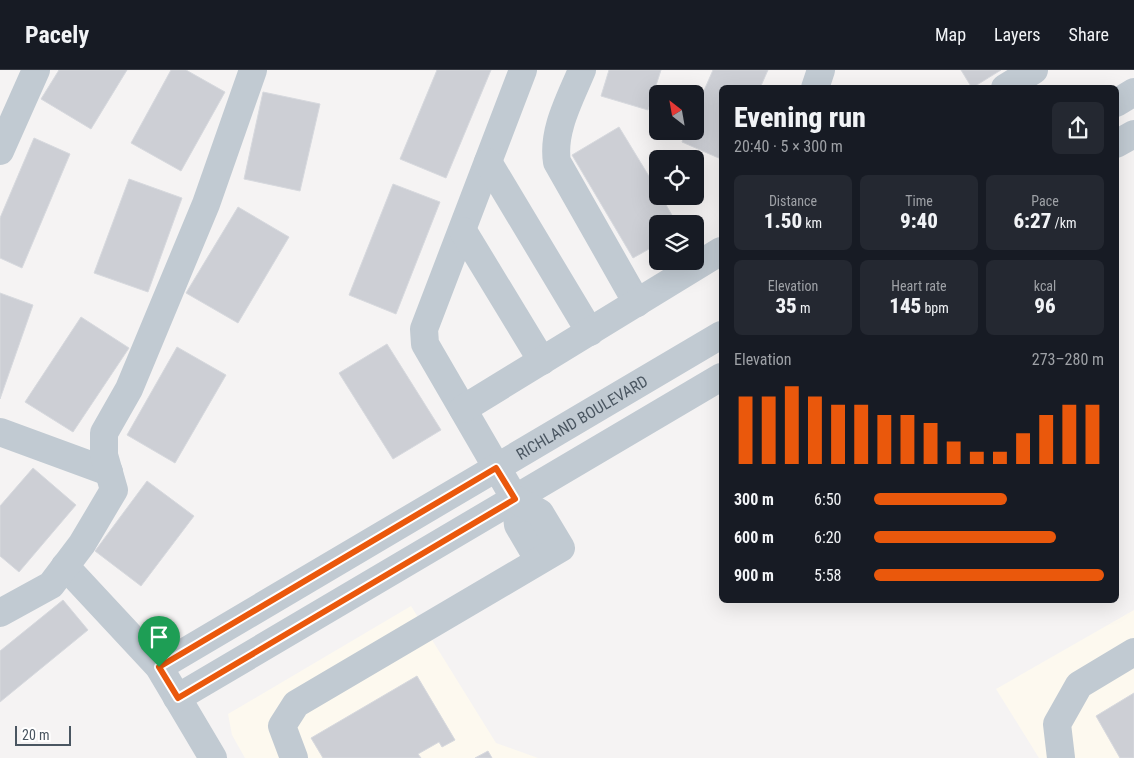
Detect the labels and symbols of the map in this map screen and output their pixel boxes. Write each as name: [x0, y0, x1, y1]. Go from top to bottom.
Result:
north arrow: [649, 85, 704, 140]
street label: RICHLAND BOULEVARD: [513, 372, 651, 464]
pin: [138, 616, 180, 667]
scale bar: [15, 723, 71, 746]

